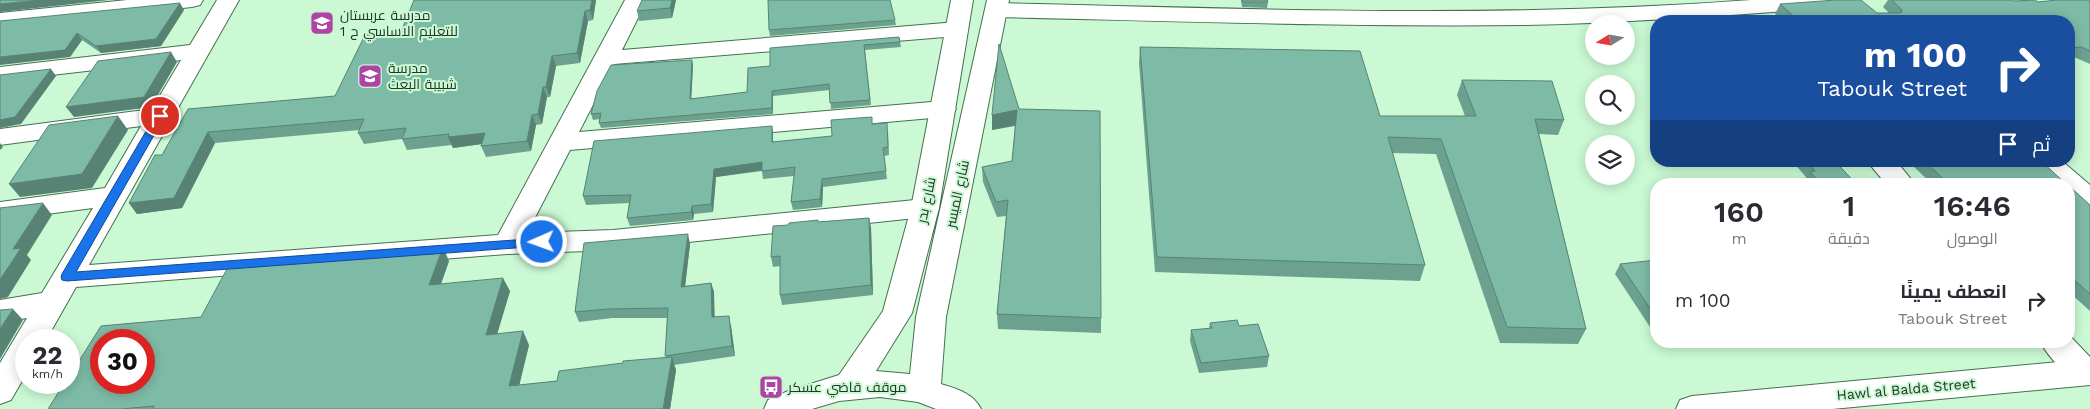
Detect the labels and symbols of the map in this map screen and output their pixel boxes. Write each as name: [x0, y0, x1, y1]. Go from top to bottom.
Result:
place label: مدرسة عربستان للتعليم الاساسي ح 1: [340, 7, 458, 42]
school or university icon: مدرسة عربستان للتعليم الاساسي ح 1: [309, 10, 335, 36]
north arrow: [1585, 15, 1635, 65]
place label: مدرسة شبيبة البعث: [388, 60, 457, 92]
school or university icon: مدرسة شبيبة البعث: [357, 63, 383, 89]
pin: [139, 95, 181, 137]
street label: شارع الميسر: [942, 159, 973, 231]
street label: شارع بدر: [913, 175, 940, 226]
position arrow: [515, 215, 567, 267]
speed limit sign: 30: [90, 329, 155, 394]
bus stop icon: موقف قاضي عسكر: [758, 374, 784, 400]
street label: Hawl al Balda Street: [1836, 375, 1976, 403]
place label: موقف قاضي عسكر: [787, 379, 907, 398]

